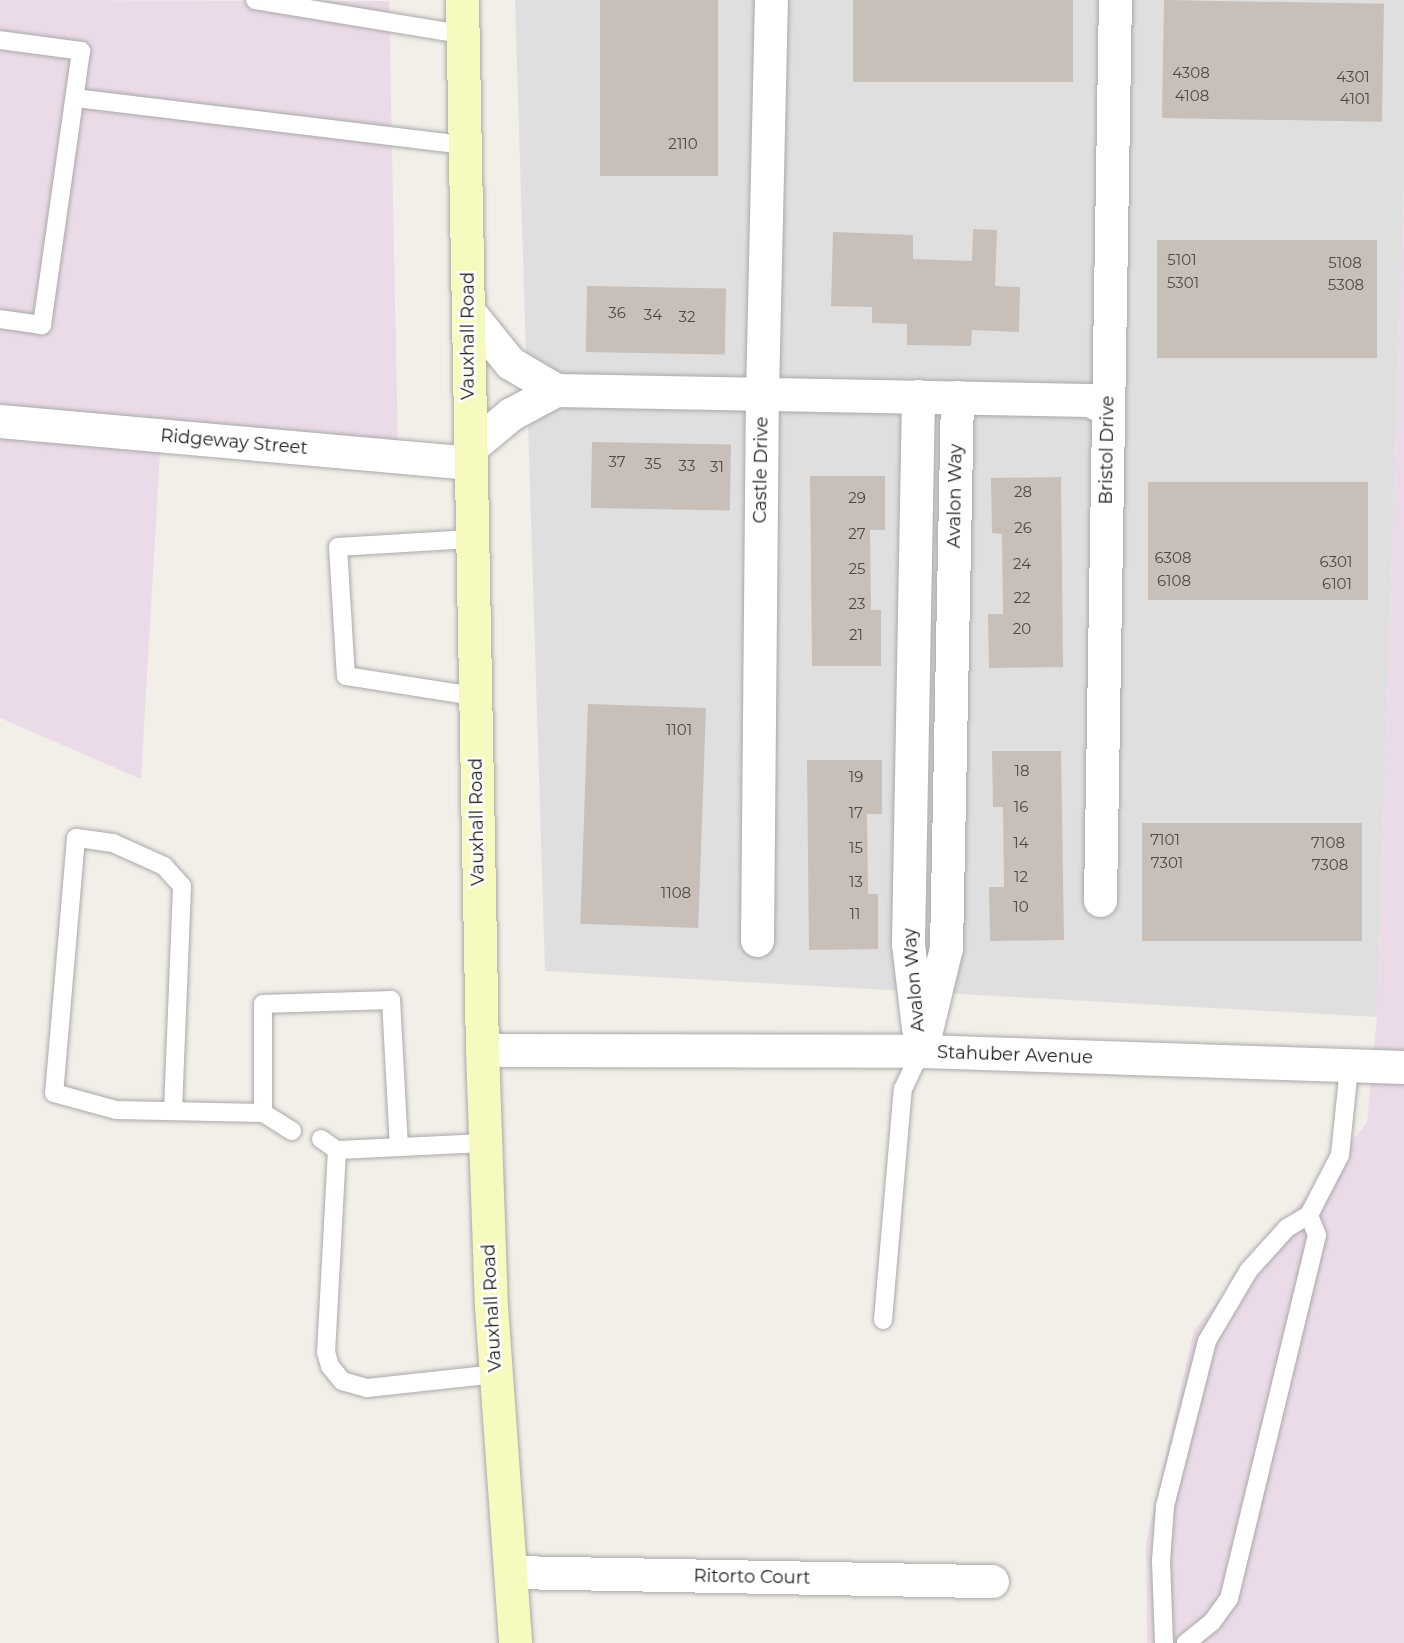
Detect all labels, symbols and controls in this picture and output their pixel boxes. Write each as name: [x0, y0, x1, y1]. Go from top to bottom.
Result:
house number: 4308: [1172, 64, 1210, 82]
house number: 4301: [1336, 68, 1370, 86]
house number: 4108: [1175, 87, 1209, 105]
house number: 4101: [1340, 90, 1370, 108]
house number: 2110: [668, 135, 698, 153]
house number: 5101: [1167, 251, 1197, 269]
house number: 5108: [1328, 254, 1362, 272]
street label: Vauxhall Road: [457, 272, 479, 400]
house number: 5301: [1167, 274, 1199, 292]
house number: 5308: [1328, 276, 1364, 294]
house number: 36: [608, 304, 626, 322]
house number: 34: [644, 306, 662, 324]
house number: 32: [679, 308, 695, 326]
street label: Bristol Drive: [1095, 395, 1119, 505]
street label: Castle Drive: [749, 416, 773, 524]
street label: Ridgeway Street: [159, 425, 309, 459]
street label: Avalon Way: [943, 444, 967, 548]
house number: 37: [608, 453, 626, 471]
house number: 35: [645, 455, 661, 473]
house number: 33: [679, 457, 695, 475]
house number: 31: [710, 458, 724, 476]
house number: 28: [1014, 483, 1032, 501]
house number: 29: [848, 489, 866, 507]
house number: 26: [1014, 519, 1032, 537]
house number: 27: [848, 525, 866, 543]
house number: 6308: [1154, 549, 1192, 567]
house number: 6301: [1320, 553, 1352, 571]
house number: 24: [1013, 555, 1031, 573]
house number: 25: [848, 560, 866, 578]
house number: 6108: [1157, 572, 1191, 590]
house number: 6101: [1322, 575, 1352, 593]
house number: 22: [1013, 589, 1031, 607]
house number: 23: [849, 595, 865, 613]
house number: 20: [1013, 620, 1031, 638]
house number: 21: [849, 626, 863, 644]
house number: 1101: [666, 721, 692, 739]
street label: Vauxhall Road: [465, 758, 489, 886]
house number: 18: [1015, 762, 1029, 780]
house number: 19: [849, 768, 863, 786]
house number: 16: [1014, 798, 1028, 816]
house number: 17: [849, 804, 863, 822]
house number: 7101: [1150, 831, 1180, 849]
house number: 14: [1013, 834, 1029, 852]
house number: 7108: [1311, 834, 1345, 852]
house number: 15: [849, 839, 863, 857]
house number: 7301: [1151, 854, 1183, 872]
house number: 7308: [1312, 856, 1348, 874]
house number: 12: [1014, 868, 1028, 886]
house number: 13: [849, 873, 863, 891]
house number: 1108: [661, 884, 691, 902]
house number: 10: [1013, 898, 1029, 916]
house number: 11: [850, 905, 860, 923]
street label: Avalon Way: [899, 927, 929, 1033]
street label: Stahuber Avenue: [937, 1041, 1093, 1069]
street label: Vauxhall Road: [478, 1243, 506, 1373]
street label: Ritorto Court: [693, 1565, 811, 1589]

